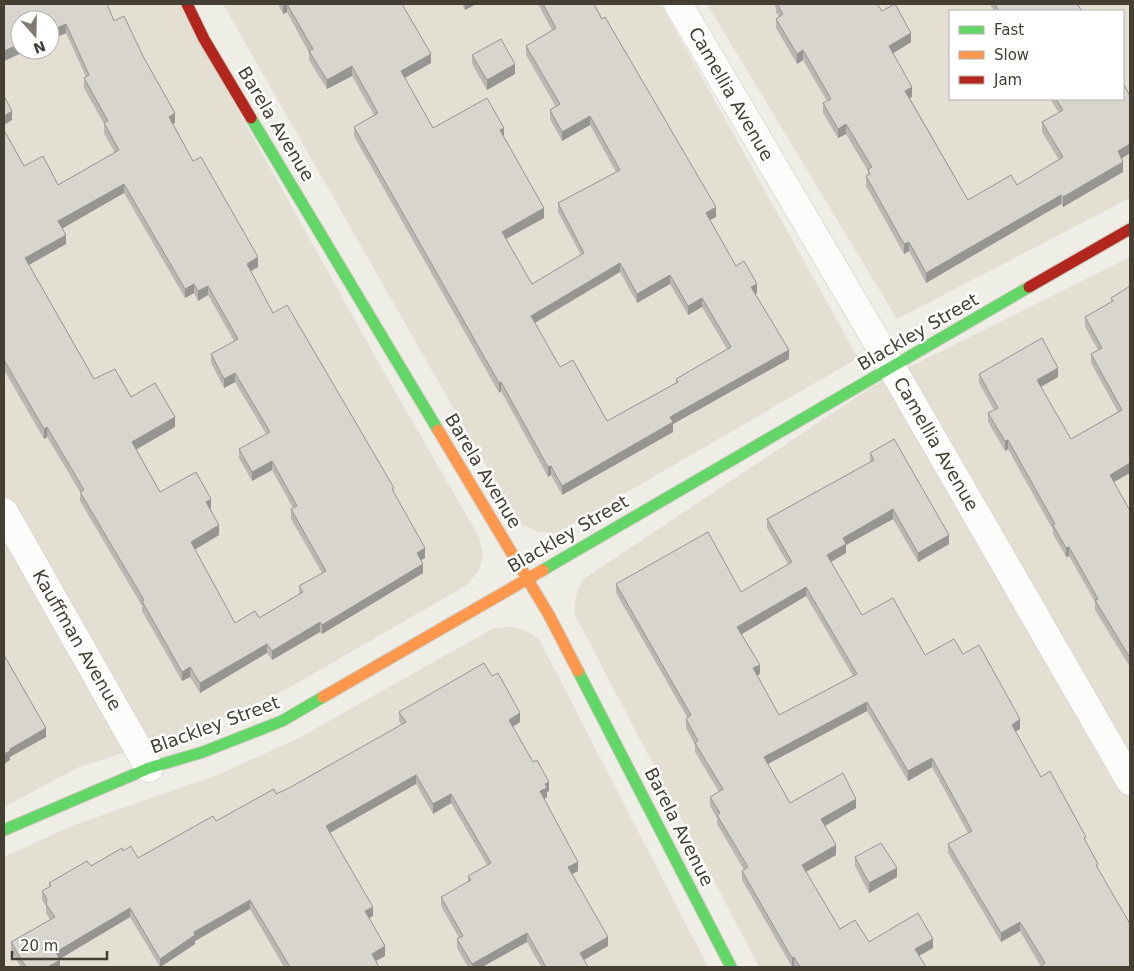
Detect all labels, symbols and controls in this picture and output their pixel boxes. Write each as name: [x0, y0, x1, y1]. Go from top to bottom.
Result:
north arrow: [10, 10, 60, 60]
legend: [949, 10, 1124, 100]
text: Fast: [994, 21, 1024, 39]
street label: Camellia Avenue: [685, 23, 778, 164]
text: N: [31, 38, 48, 57]
text: Slow: [994, 46, 1029, 64]
street label: Barela Avenue: [234, 63, 319, 185]
text: Jam: [993, 71, 1022, 89]
street label: Blackley Street: [854, 289, 982, 375]
street label: Camellia Avenue: [890, 373, 983, 514]
street label: Barela Avenue: [441, 410, 526, 532]
street label: Blackley Street: [504, 491, 632, 577]
street label: Kauffman Avenue: [29, 566, 126, 714]
street label: Blackley Street: [147, 691, 282, 758]
street label: Barela Avenue: [641, 764, 718, 889]
scale bar: [12, 928, 108, 960]
text: 20 m: [20, 937, 58, 955]

